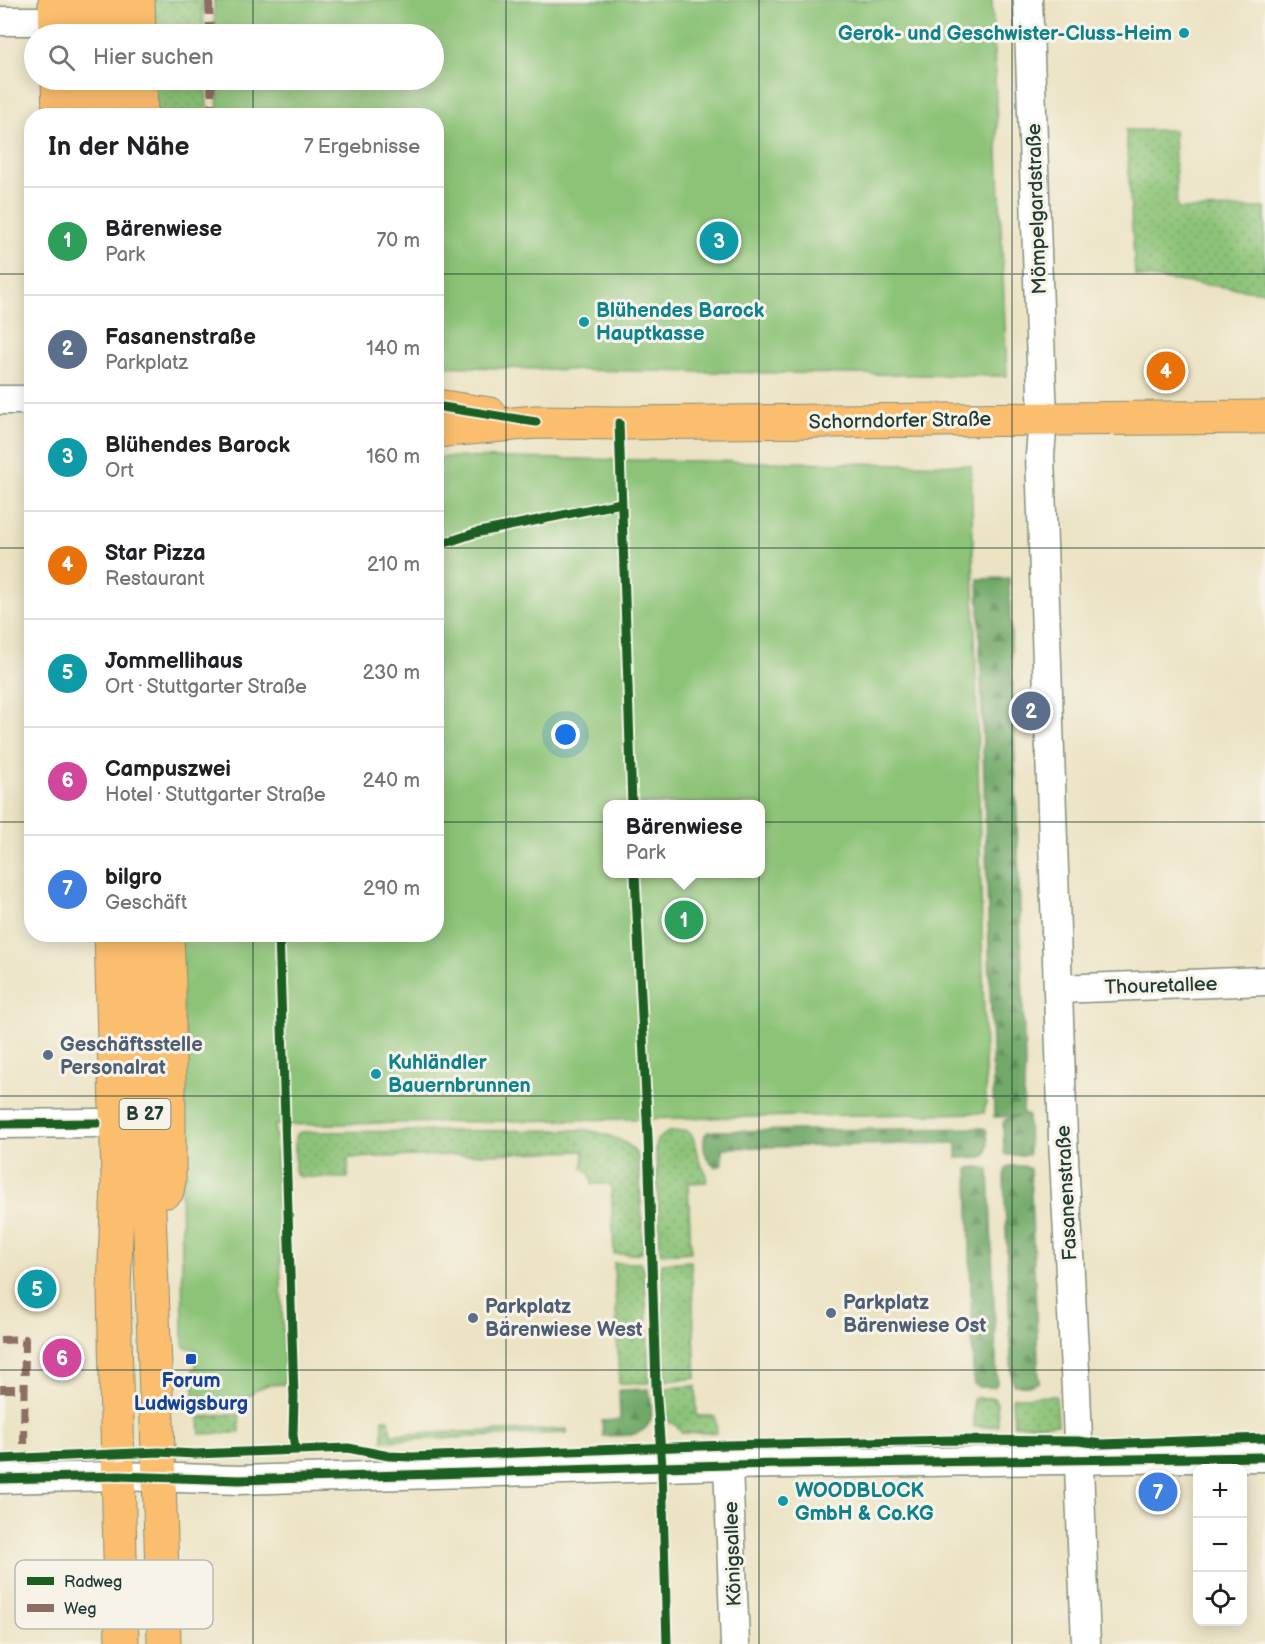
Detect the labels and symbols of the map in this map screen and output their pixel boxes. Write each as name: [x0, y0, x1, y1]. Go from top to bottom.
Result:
place label: Gerok- und Geschwister-Cluss-Heim: [838, 22, 1172, 46]
marker: Gerok- und Geschwister-Cluss-Heim: [1177, 26, 1191, 40]
street label: Mömpelgardstraße: [1022, 123, 1052, 295]
pin: 3: [700, 218, 738, 264]
place label: Blühendes Barock Hauptkasse: [596, 299, 765, 346]
marker: Blühendes Barock Hauptkasse: [577, 315, 591, 329]
pin: 4: [1146, 348, 1186, 394]
street label: Schorndorfer Straße: [809, 407, 992, 435]
pin: 2: [1012, 688, 1050, 734]
your location: [551, 720, 580, 749]
pin: 1: [664, 898, 704, 942]
street label: Thouretallee: [1104, 972, 1218, 1000]
place label: Geschäftsstelle Personalrat: [60, 1033, 203, 1080]
marker: Geschäftsstelle Personalrat: [41, 1048, 55, 1062]
place label: Kuhländler Bauernbrunnen: [388, 1051, 531, 1098]
marker: Kuhländler Bauernbrunnen: [369, 1067, 383, 1081]
road number: B 27: [120, 1099, 170, 1129]
street label: Fasanenstraße: [1051, 1125, 1083, 1261]
pin: 5: [18, 1266, 57, 1312]
place label: Parkplatz Bärenwiese Ost: [843, 1291, 986, 1338]
place label: Parkplatz Bärenwiese West: [485, 1295, 643, 1342]
marker: Parkplatz Bärenwiese Ost: [824, 1306, 838, 1320]
marker: Parkplatz Bärenwiese West: [466, 1311, 480, 1325]
pin: 6: [42, 1336, 82, 1380]
marker: Forum Ludwigsburg: [184, 1352, 198, 1366]
place label: Forum Ludwigsburg: [134, 1369, 248, 1416]
pin: 7: [1138, 1470, 1178, 1514]
place label: WOODBLOCK GmbH & Co.KG: [795, 1479, 934, 1526]
marker: WOODBLOCK GmbH & Co.KG: [776, 1494, 790, 1508]
street label: Königsallee: [719, 1501, 747, 1607]
legend: [15, 1560, 213, 1629]
text: Radweg: [64, 1573, 122, 1592]
text: Weg: [64, 1600, 96, 1619]

